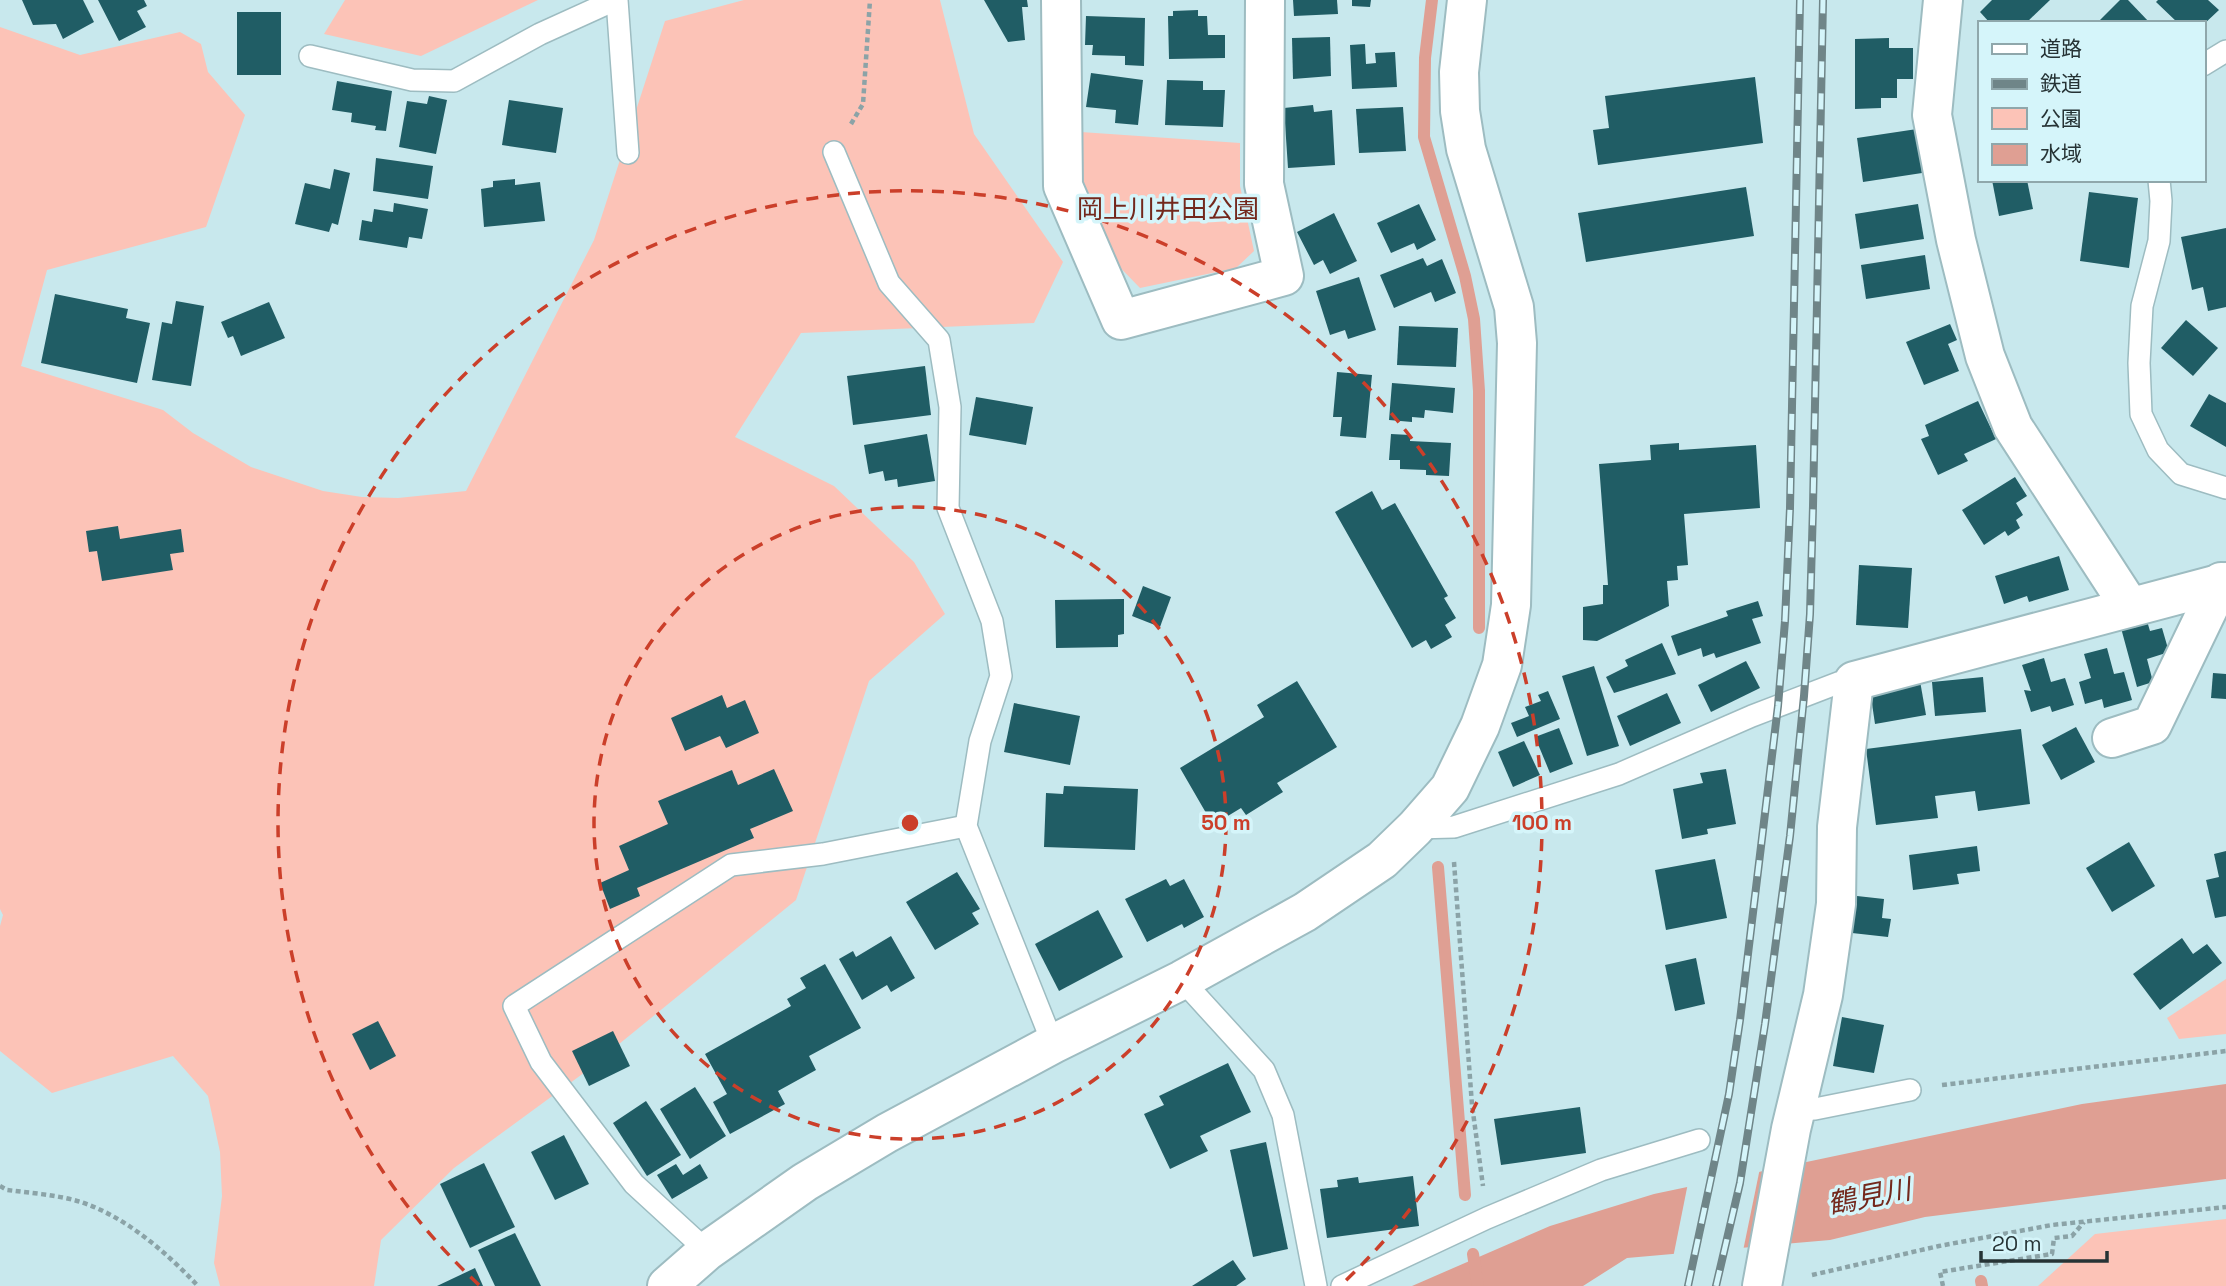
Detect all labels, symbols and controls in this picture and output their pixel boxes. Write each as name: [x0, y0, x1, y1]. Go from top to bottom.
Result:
legend: [1978, 21, 2205, 182]
text: 道路: [2040, 35, 2082, 62]
text: 鉄道: [2040, 70, 2082, 97]
text: 公園: [2040, 105, 2082, 132]
text: 水域: [2040, 140, 2082, 167]
park label: 岡上川井田公園: [1077, 192, 1259, 226]
text: 50 m: [1201, 809, 1251, 836]
text: 100 m: [1512, 809, 1572, 836]
centre of rings: [898, 811, 922, 835]
water label: 鶴見川: [1824, 1170, 1917, 1222]
scale bar: [1981, 1220, 2107, 1264]
text: 20 m: [1992, 1230, 2042, 1257]

